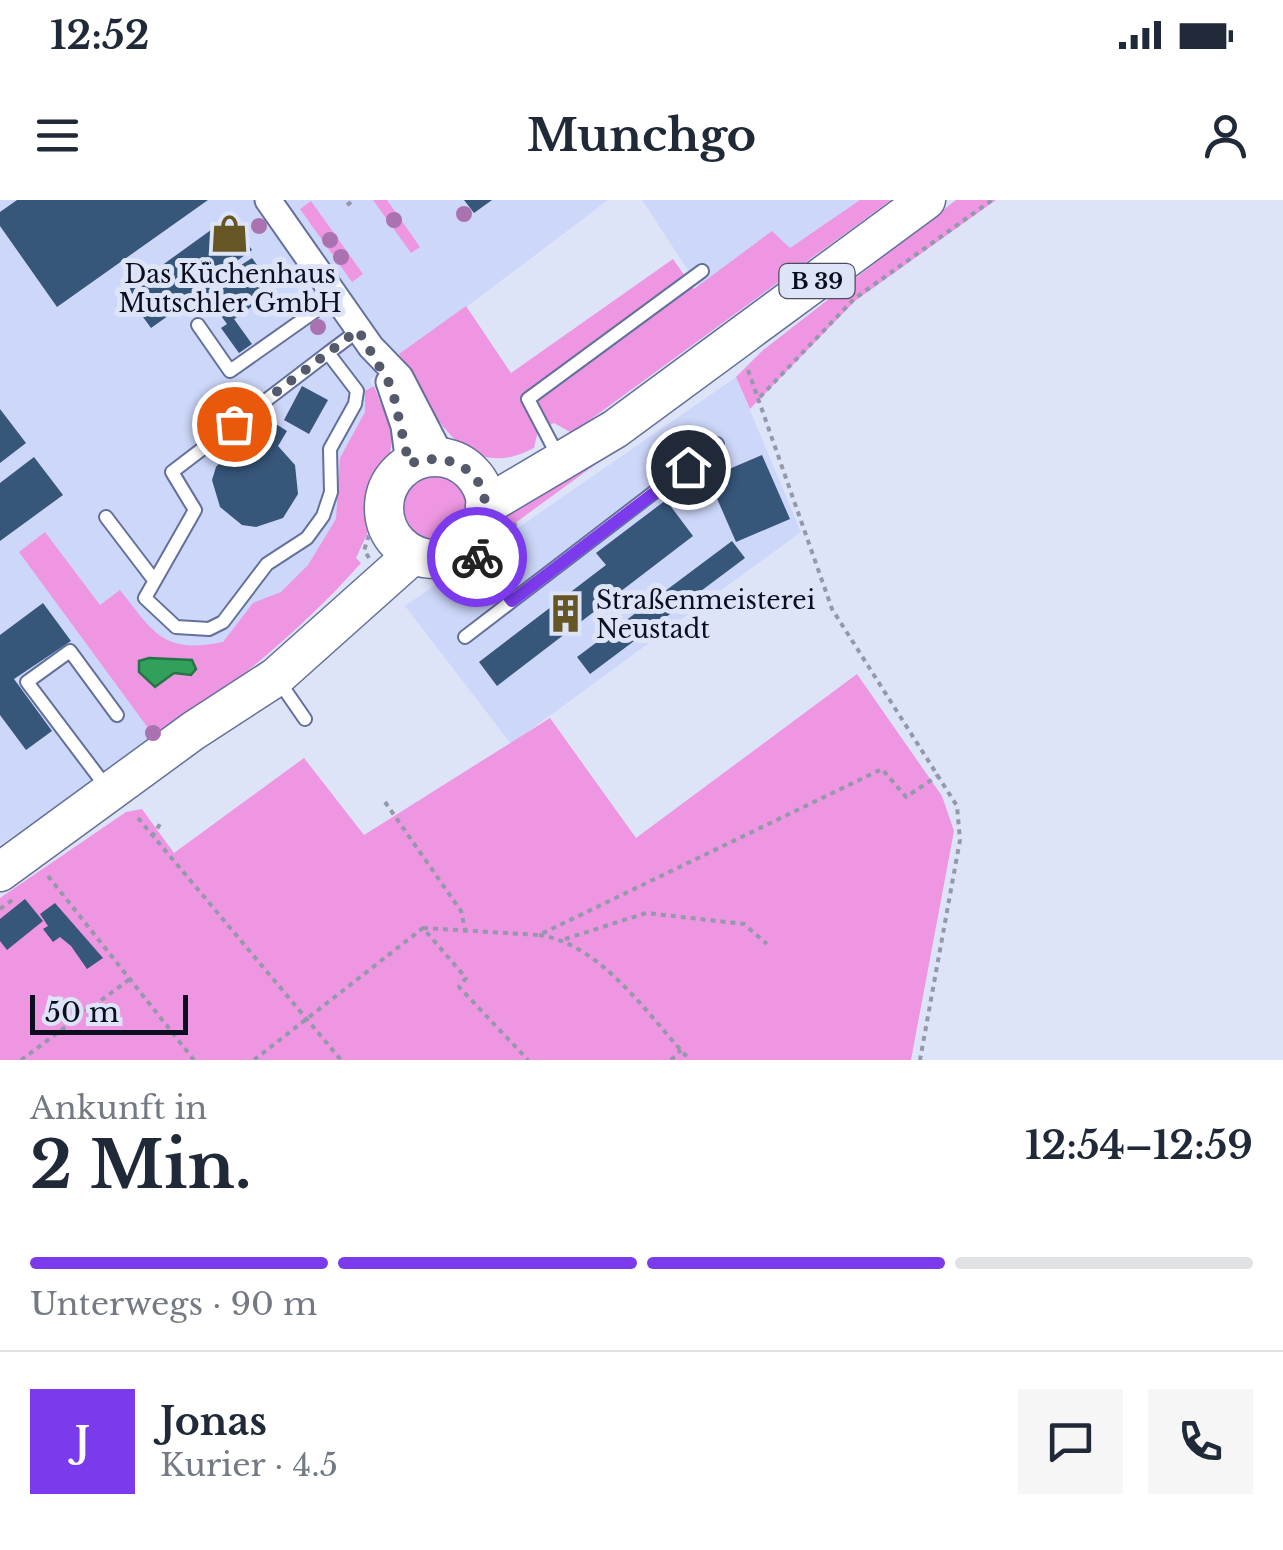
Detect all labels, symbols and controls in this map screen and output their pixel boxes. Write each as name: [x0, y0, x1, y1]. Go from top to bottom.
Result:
text: 12:52: [50, 12, 149, 59]
text: Munchgo: [527, 107, 756, 163]
icon: menu: [30, 108, 85, 163]
icon: person: [1198, 108, 1253, 163]
shop icon: Das Küchenhaus Mutschler GmbH: [209, 212, 251, 254]
place label: Das Küchenhaus Mutschler GmbH: [118, 259, 342, 319]
road number: B 39: [780, 264, 854, 298]
pin: [192, 382, 277, 467]
icon: bag: [207, 397, 262, 452]
pin: [646, 425, 731, 510]
icon: home: [661, 440, 716, 495]
courier: [427, 507, 527, 607]
icon: bike: [450, 530, 505, 585]
place label: Straßenmeisterei Neustadt: [596, 585, 816, 645]
building icon: Straßenmeisterei Neustadt: [545, 593, 587, 635]
scale bar: [30, 990, 188, 1034]
text: 50 m: [45, 995, 119, 1030]
text: Ankunft in: [30, 1088, 207, 1128]
text: 12:54–12:59: [1025, 1122, 1253, 1169]
text: 2 Min.: [30, 1125, 252, 1206]
text: Unterwegs · 90 m: [30, 1284, 317, 1324]
button: chat: [1018, 1389, 1123, 1494]
button: phone: [1148, 1389, 1253, 1494]
text: Jonas: [160, 1398, 267, 1445]
text: J: [75, 1418, 90, 1465]
text: Kurier · 4.5: [160, 1445, 338, 1485]

